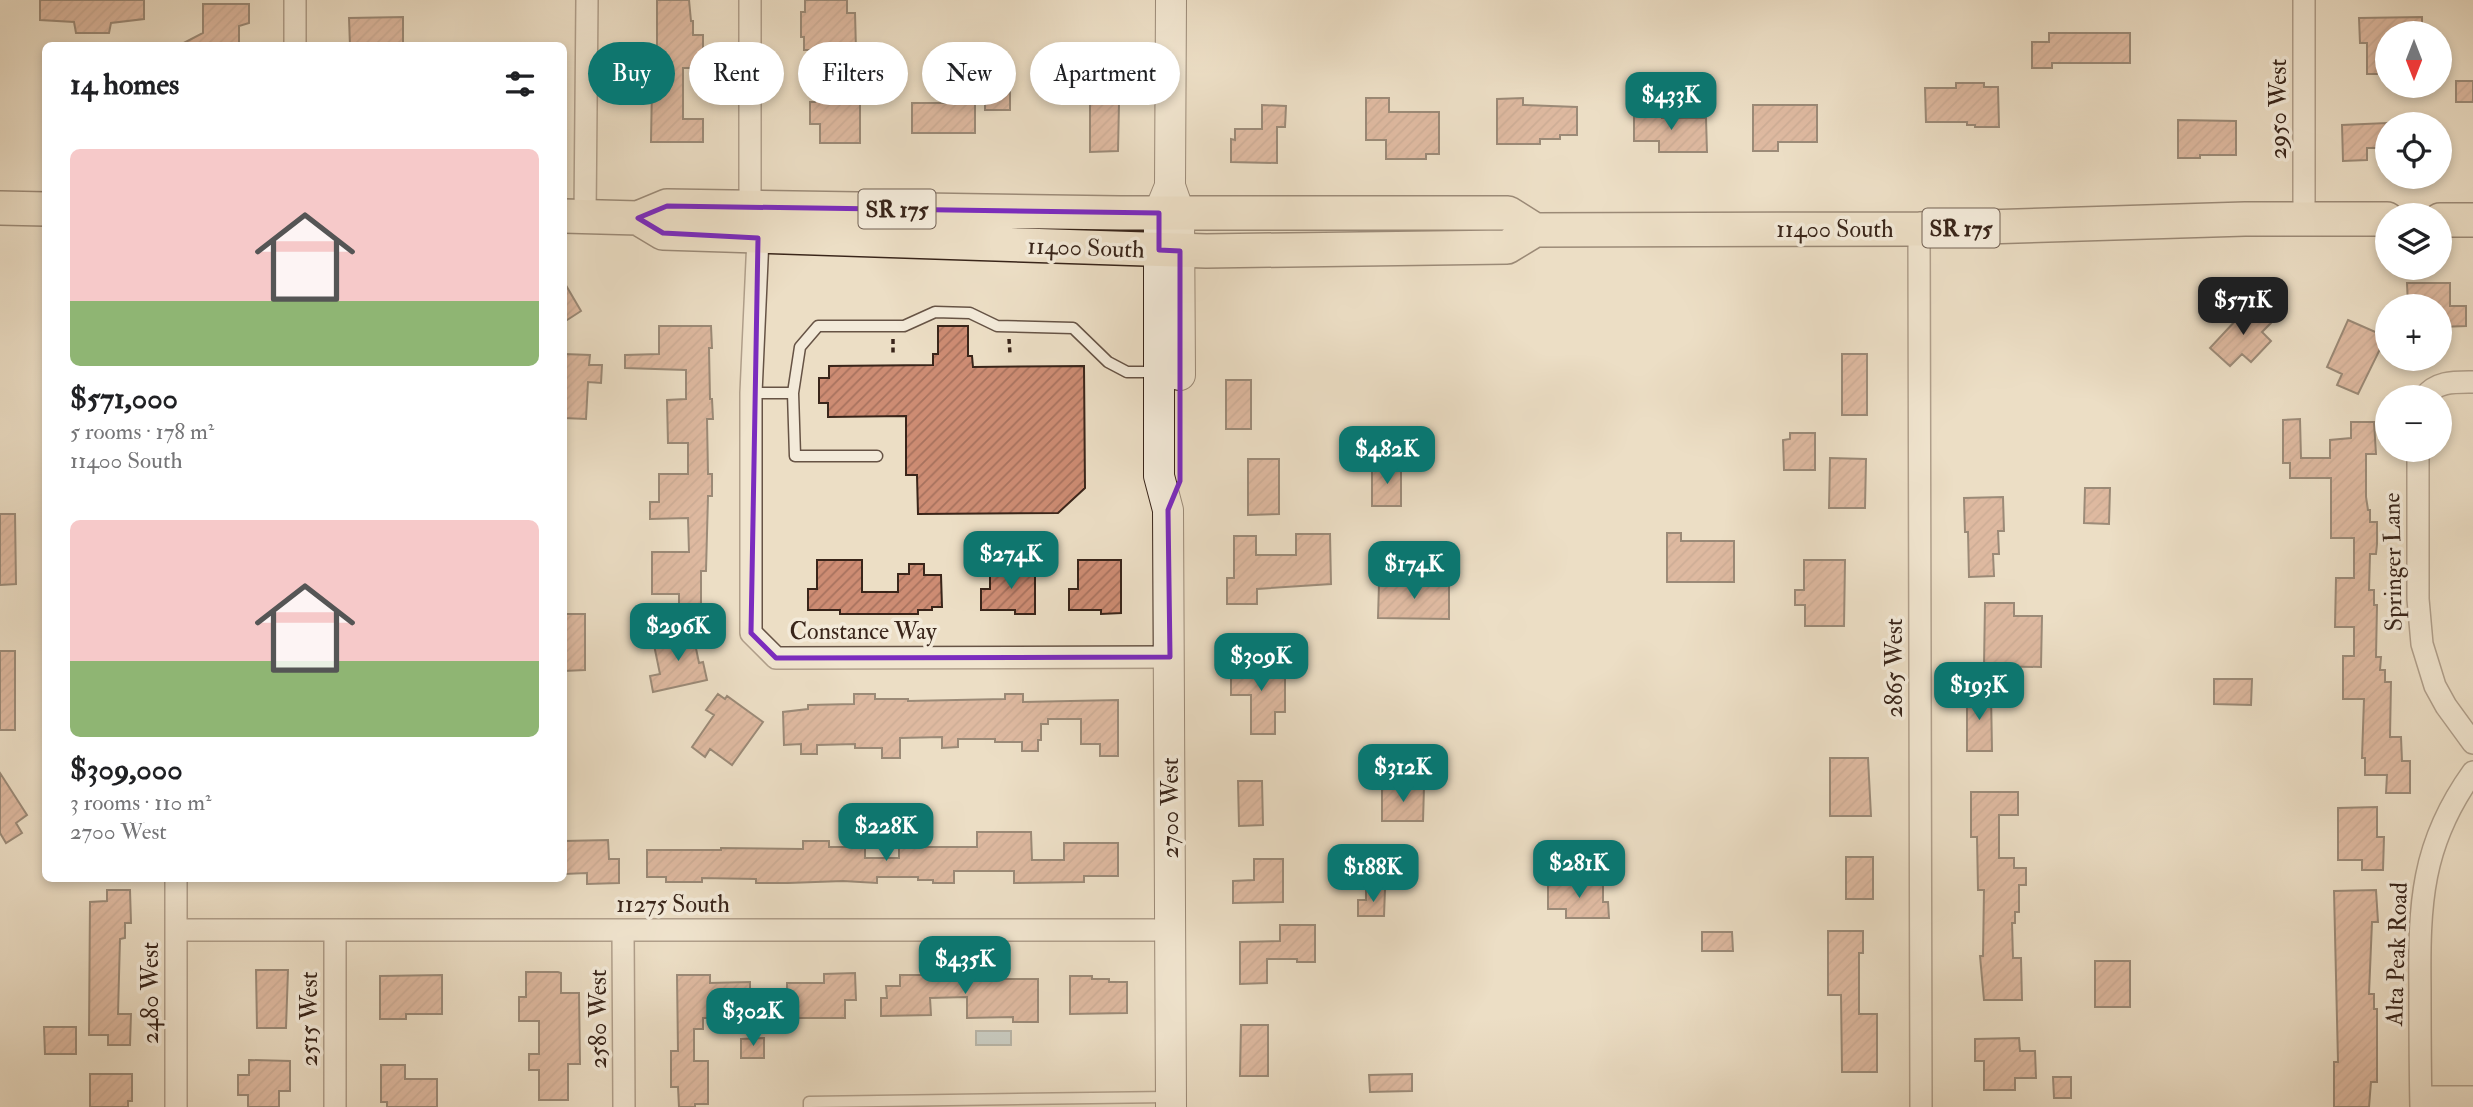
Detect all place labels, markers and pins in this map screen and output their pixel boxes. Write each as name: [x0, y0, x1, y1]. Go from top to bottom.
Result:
pin: $433K: [1622, 72, 1720, 132]
pin: $571K: [2194, 278, 2292, 337]
pin: $482K: [1338, 426, 1436, 486]
pin: $274K: [962, 532, 1060, 591]
pin: $174K: [1365, 542, 1463, 601]
pin: $296K: [629, 604, 727, 663]
pin: $309K: [1212, 634, 1310, 693]
pin: $193K: [1930, 662, 2028, 722]
pin: $312K: [1354, 744, 1452, 804]
pin: $228K: [837, 804, 935, 863]
pin: $281K: [1530, 841, 1628, 900]
pin: $188K: [1324, 844, 1422, 904]
pin: $435K: [916, 936, 1014, 996]
pin: $302K: [704, 988, 802, 1048]

